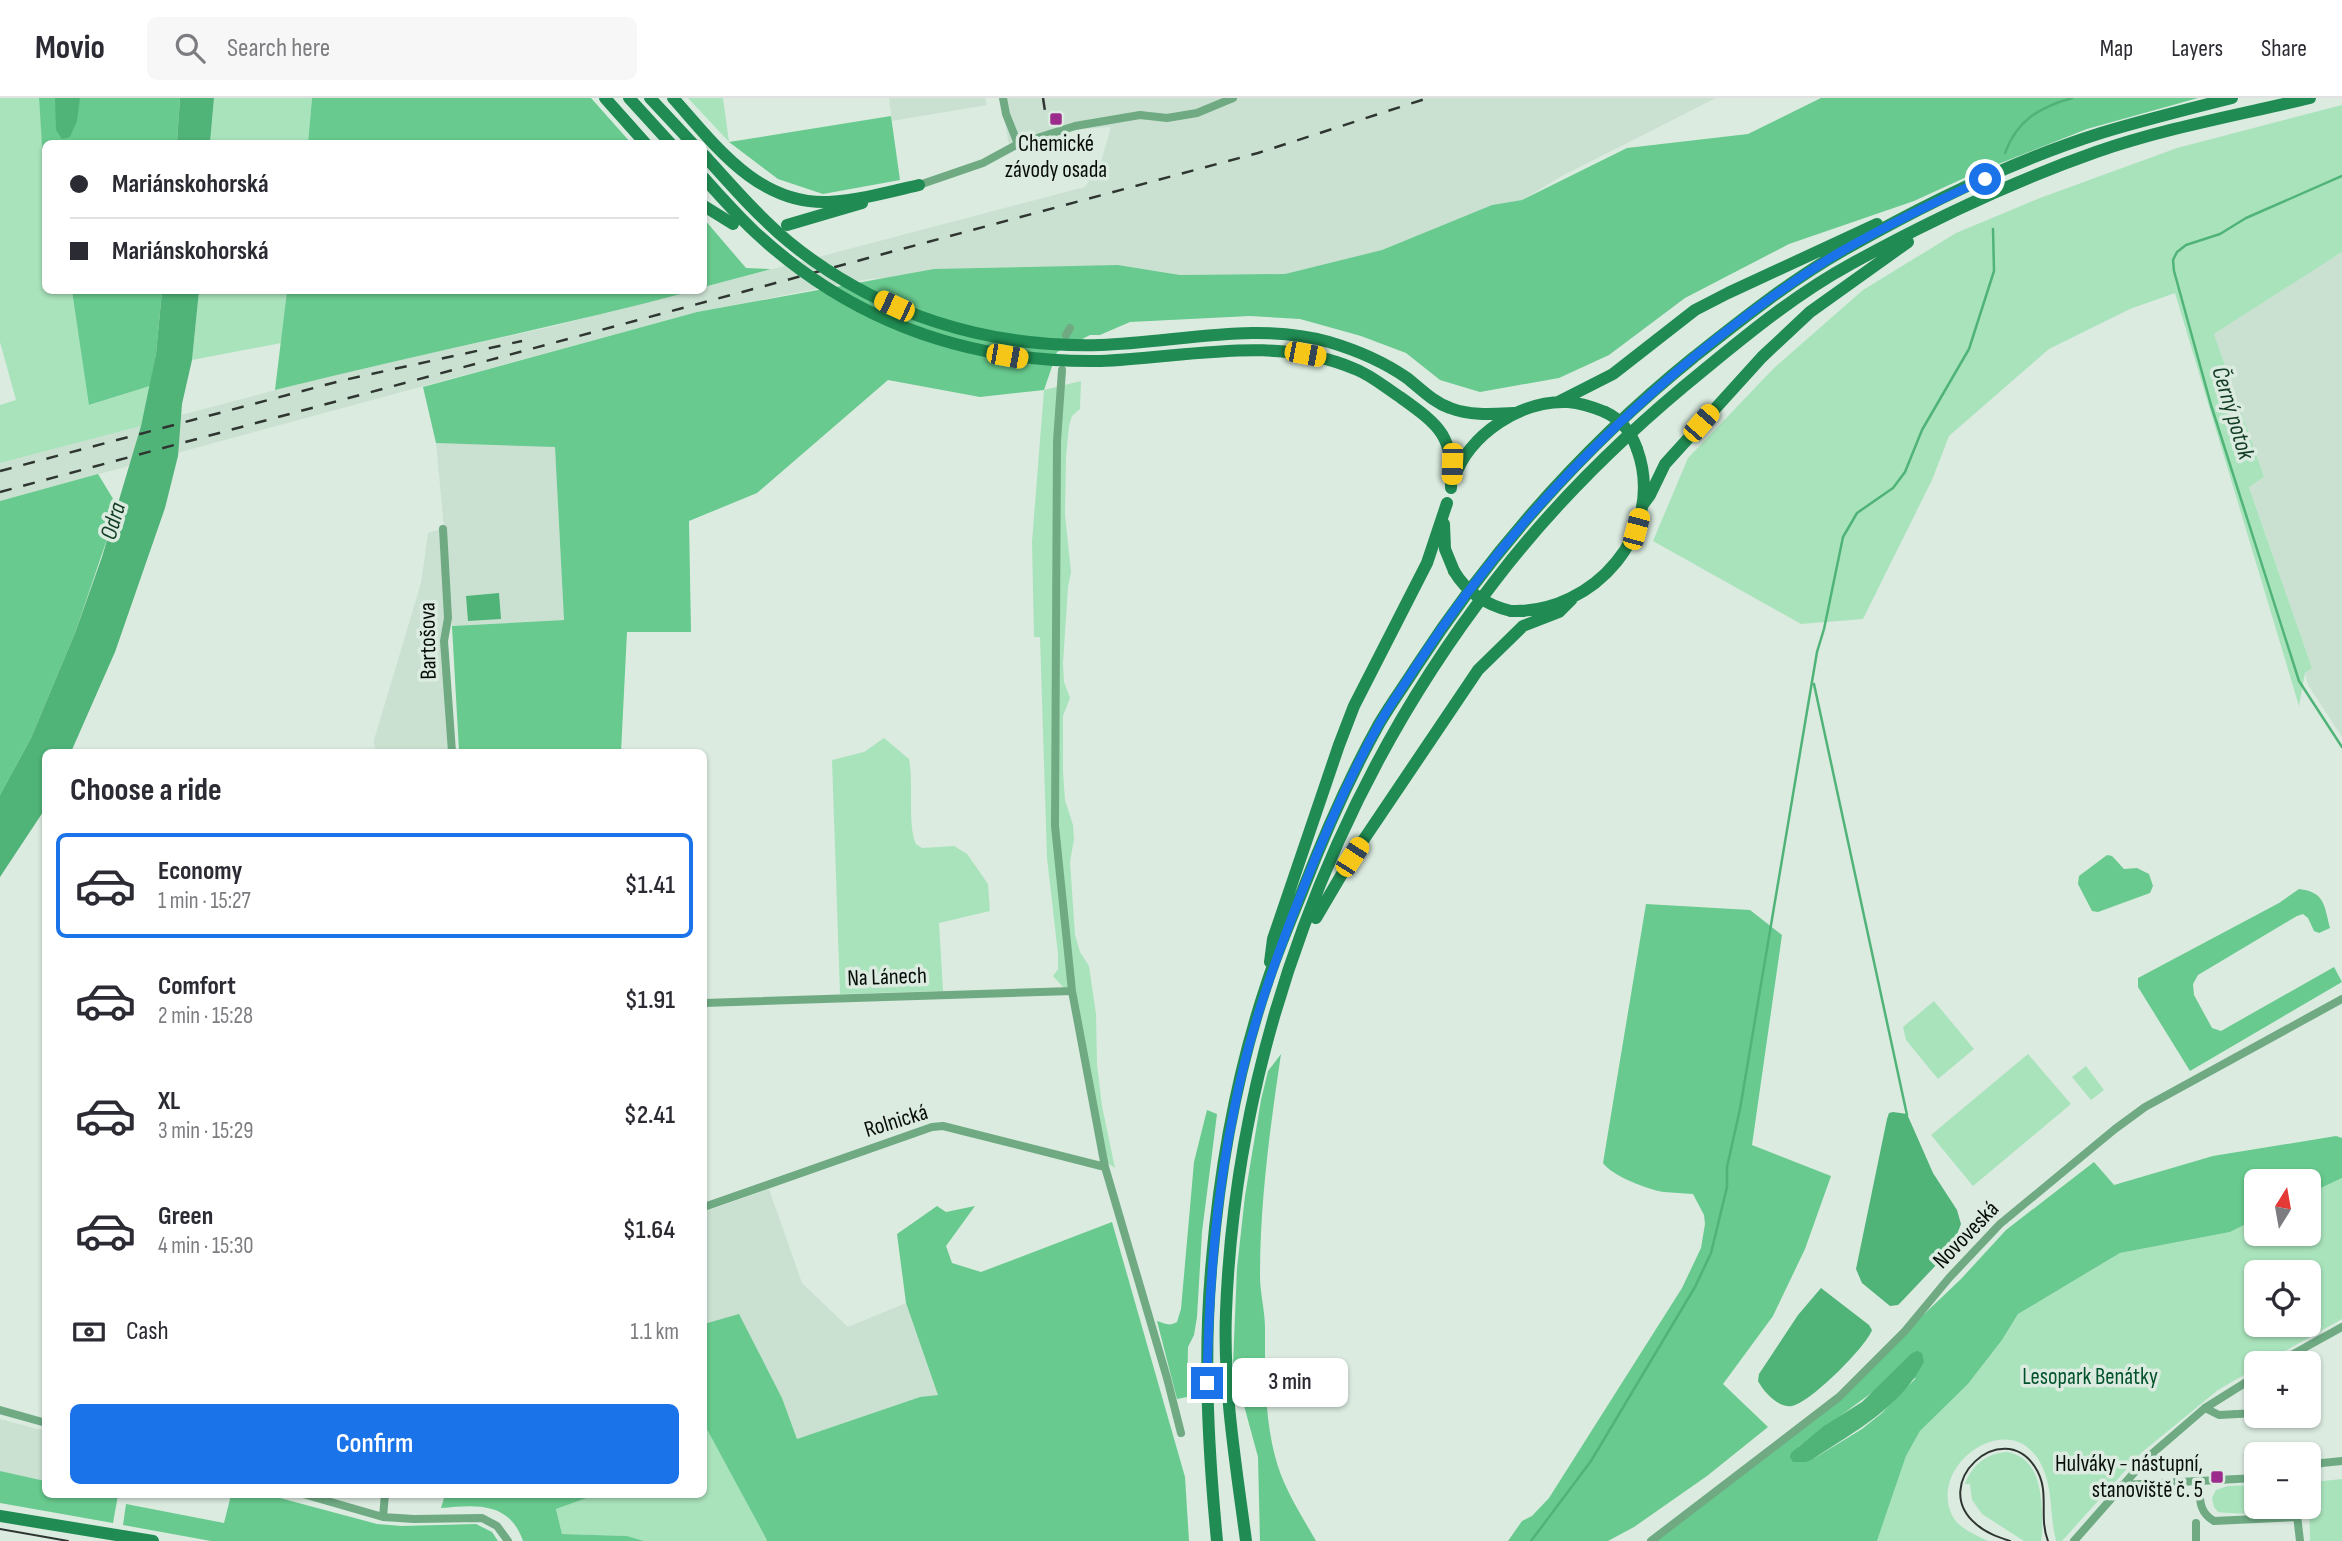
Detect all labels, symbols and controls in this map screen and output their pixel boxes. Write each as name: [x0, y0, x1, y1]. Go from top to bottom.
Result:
search box: [147, 17, 637, 80]
text: Movio: [35, 28, 105, 68]
icon: search: [171, 29, 209, 67]
text: Search here: [227, 33, 330, 64]
text: Map: [2100, 34, 2133, 63]
text: Layers: [2171, 34, 2223, 63]
text: Share: [2261, 34, 2307, 63]
marker: Chemické závody osada: [1048, 111, 1064, 127]
place label: Chemické závody osada: [1005, 130, 1107, 184]
route start: [1969, 163, 2001, 195]
text: Mariánskohorská: [112, 169, 269, 200]
text: Mariánskohorská: [112, 236, 269, 267]
car: [871, 288, 918, 324]
car: [1283, 340, 1328, 368]
car: [985, 342, 1030, 370]
water label: Černý potok: [2205, 363, 2261, 464]
car: [1680, 400, 1723, 446]
car: [1441, 443, 1464, 485]
water label: Odra: [94, 499, 132, 543]
car: [1621, 506, 1652, 552]
street label: Bartošova: [413, 602, 443, 680]
text: Choose a ride: [70, 771, 222, 810]
car: [1332, 834, 1373, 880]
icon: car: [74, 854, 137, 917]
text: Economy: [158, 856, 242, 887]
text: $1.41: [625, 870, 675, 901]
text: 1 min · 15:27: [158, 887, 251, 915]
street label: Na Lánech: [847, 962, 927, 992]
icon: car: [74, 969, 137, 1032]
text: Comfort: [158, 971, 236, 1002]
text: $1.91: [625, 985, 675, 1016]
text: 2 min · 15:28: [158, 1002, 253, 1030]
icon: car: [74, 1084, 137, 1147]
text: XL: [158, 1086, 180, 1117]
street label: Rolnická: [861, 1098, 931, 1144]
text: $2.41: [624, 1100, 675, 1131]
text: 3 min · 15:29: [158, 1117, 253, 1145]
north arrow: [2244, 1169, 2320, 1246]
map controls: [2244, 1169, 2321, 1519]
street label: Novoveská: [1927, 1195, 2005, 1275]
icon: car: [74, 1199, 137, 1262]
text: Green: [158, 1201, 213, 1232]
text: $1.64: [623, 1215, 675, 1246]
text: 4 min · 15:30: [158, 1232, 254, 1260]
button: locate: [2244, 1260, 2321, 1337]
icon: cash: [70, 1313, 108, 1351]
text: Cash: [126, 1316, 169, 1347]
text: 1.1 km: [630, 1318, 679, 1346]
button: +: [2244, 1351, 2321, 1428]
callout: 3 min: [1232, 1358, 1347, 1408]
park label: Lesopark Benátky: [2022, 1363, 2158, 1391]
route end: [1191, 1367, 1223, 1399]
text: 3 min: [1268, 1368, 1312, 1396]
button: Confirm: [70, 1404, 679, 1484]
button: −: [2244, 1442, 2321, 1519]
place label: Hulváky - nástupní, stanoviště č. 5: [2055, 1450, 2203, 1504]
marker: Hulváky - nástupní, stanoviště č. 5: [2209, 1469, 2225, 1485]

